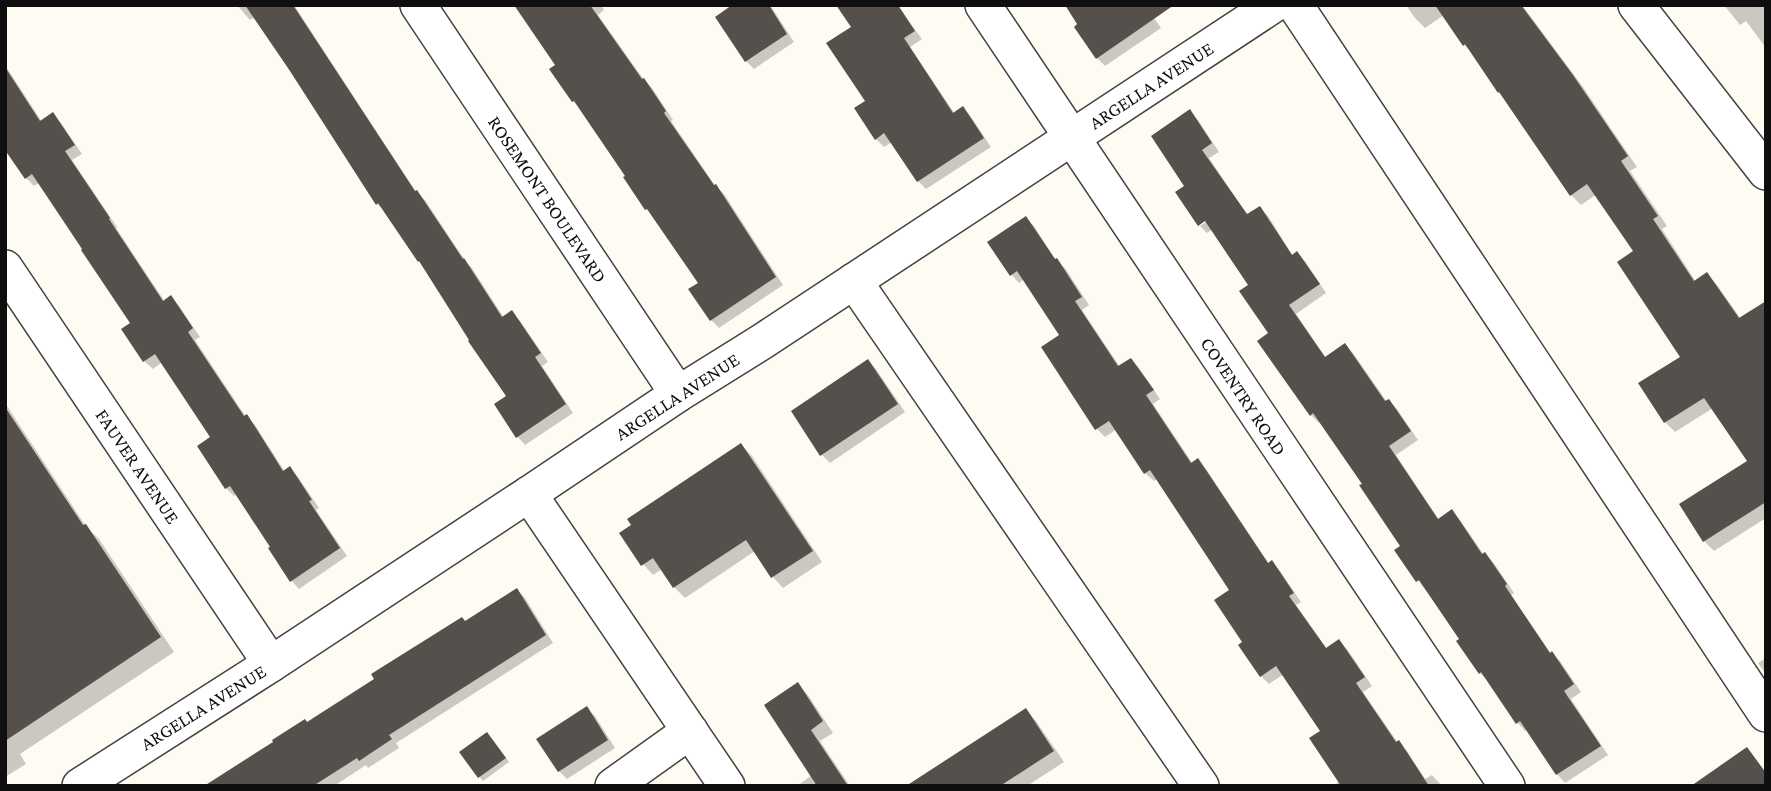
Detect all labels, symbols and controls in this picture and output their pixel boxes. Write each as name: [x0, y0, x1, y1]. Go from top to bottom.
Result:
street label: ARGELLA AVENUE: [1085, 38, 1217, 133]
street label: ROSEMONT BOULEVARD: [484, 112, 611, 286]
street label: COVENTRY ROAD: [1196, 333, 1291, 459]
street label: ARGELLA AVENUE: [611, 349, 743, 444]
street label: FAUVER AVENUE: [91, 405, 184, 528]
street label: ARGELLA AVENUE: [137, 660, 270, 754]

